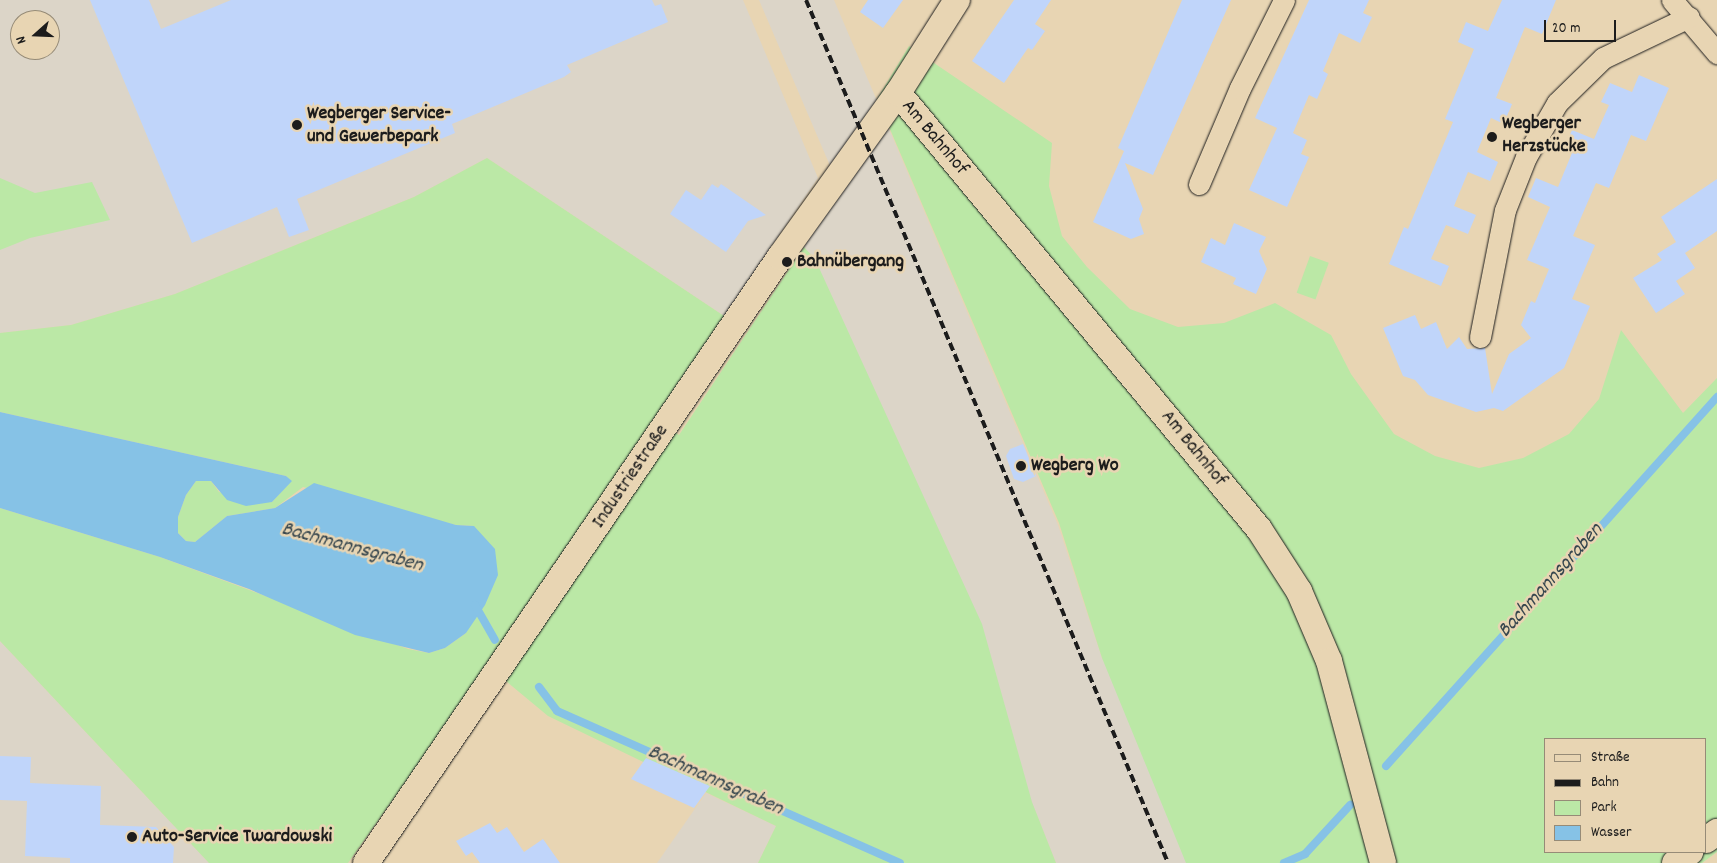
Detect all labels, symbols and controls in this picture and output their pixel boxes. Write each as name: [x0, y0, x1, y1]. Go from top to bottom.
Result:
north arrow: [10, 10, 60, 60]
scale bar: [1547, 10, 1620, 42]
text: 20 m: [1552, 18, 1580, 40]
text: N: [11, 33, 32, 46]
street label: Am Bahnhof: [895, 95, 973, 181]
place label: Wegberger Service- und Gewerbepark: [307, 102, 451, 149]
place label: Wegberger Herzstücke: [1502, 113, 1586, 160]
marker: Wegberger Service- und Gewerbepark: [291, 119, 303, 131]
marker: Wegberger Herzstücke: [1486, 131, 1498, 143]
place label: Bahnübergang: [797, 250, 904, 274]
marker: Bahnübergang: [781, 256, 793, 268]
street label: Am Bahnhof: [1155, 406, 1231, 492]
street label: Industriestraße: [587, 421, 675, 533]
place label: Wegberg Wo: [1031, 454, 1119, 478]
marker: Wegberg Wo: [1015, 460, 1027, 472]
water label: Bachmannsgraben: [279, 517, 425, 579]
water label: Bachmannsgraben: [1493, 519, 1609, 643]
legend: [1544, 738, 1707, 853]
water label: Bachmannsgraben: [644, 740, 786, 822]
text: Straße: [1591, 747, 1629, 769]
text: Bahn: [1591, 772, 1619, 794]
text: Park: [1591, 797, 1617, 819]
text: Wasser: [1591, 822, 1631, 844]
place label: Auto-Service Twardowski: [142, 825, 332, 849]
marker: Auto-Service Twardowski: [126, 831, 138, 843]

